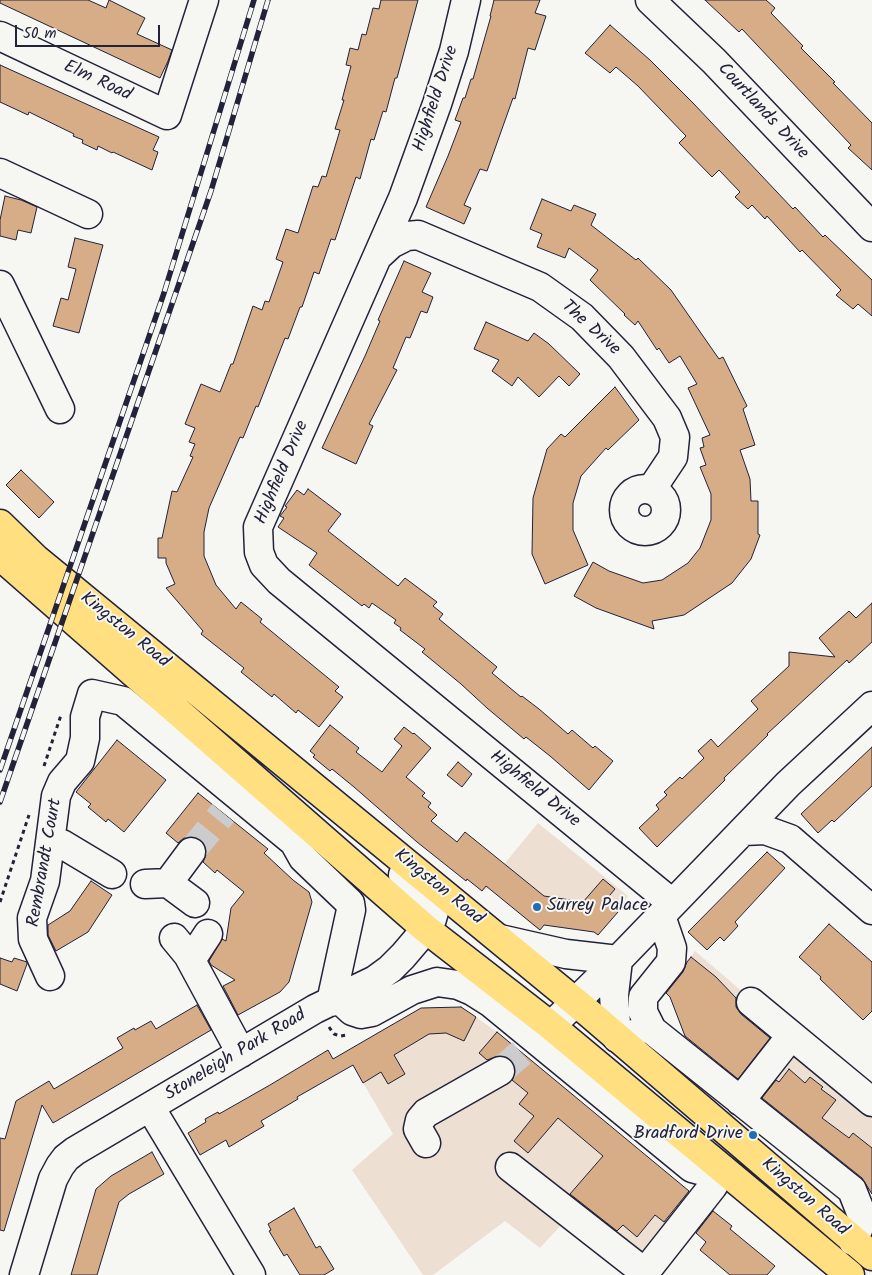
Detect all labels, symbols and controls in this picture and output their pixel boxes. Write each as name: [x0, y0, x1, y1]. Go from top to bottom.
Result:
scale bar: [18, 15, 162, 47]
text: 50 m: [23, 22, 57, 46]
street label: Highfield Drive: [410, 43, 464, 155]
street label: Elm Road: [60, 57, 134, 107]
street label: Courtlands Drive: [712, 59, 812, 165]
street label: The Drive: [556, 297, 624, 361]
street label: Highfield Drive: [252, 418, 314, 528]
street label: Kingston Road: [75, 588, 173, 674]
street label: Highfield Drive: [484, 747, 584, 833]
street label: Rembrandt Court: [24, 797, 68, 929]
street label: Kingston Road: [389, 845, 487, 931]
place label: Surrey Palace: [547, 896, 648, 918]
marker: Surrey Palace: [531, 901, 543, 913]
street label: Stoneleigh Park Road: [162, 1005, 310, 1107]
place label: Bradford Drive: [634, 1124, 743, 1146]
marker: Bradford Drive: [747, 1129, 759, 1141]
street label: Kingston Road: [756, 1154, 852, 1242]

